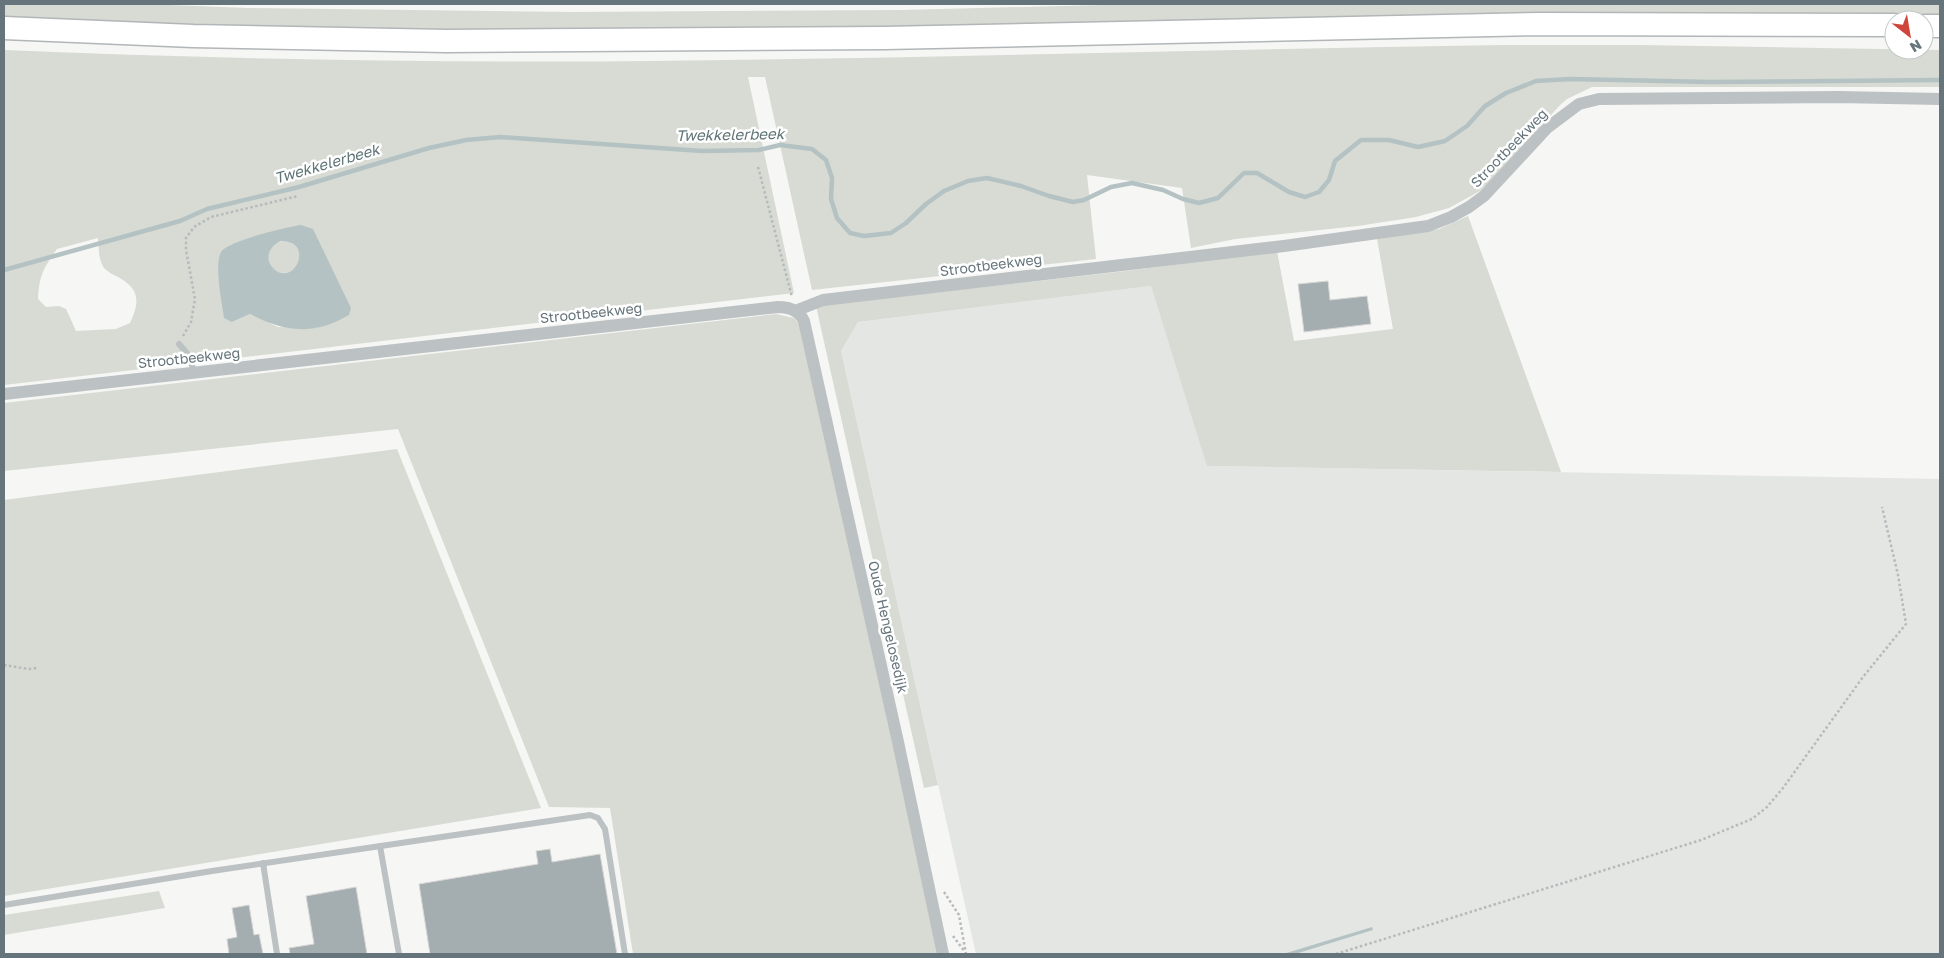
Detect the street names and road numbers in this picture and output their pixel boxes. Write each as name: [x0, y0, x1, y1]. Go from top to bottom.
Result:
street label: Strootbeekweg: [1467, 105, 1550, 191]
street label: Strootbeekweg: [939, 250, 1043, 279]
street label: Strootbeekweg: [539, 299, 643, 326]
street label: Strootbeekweg: [137, 344, 241, 371]
street label: Oude Hengelosedijk: [865, 559, 912, 695]

